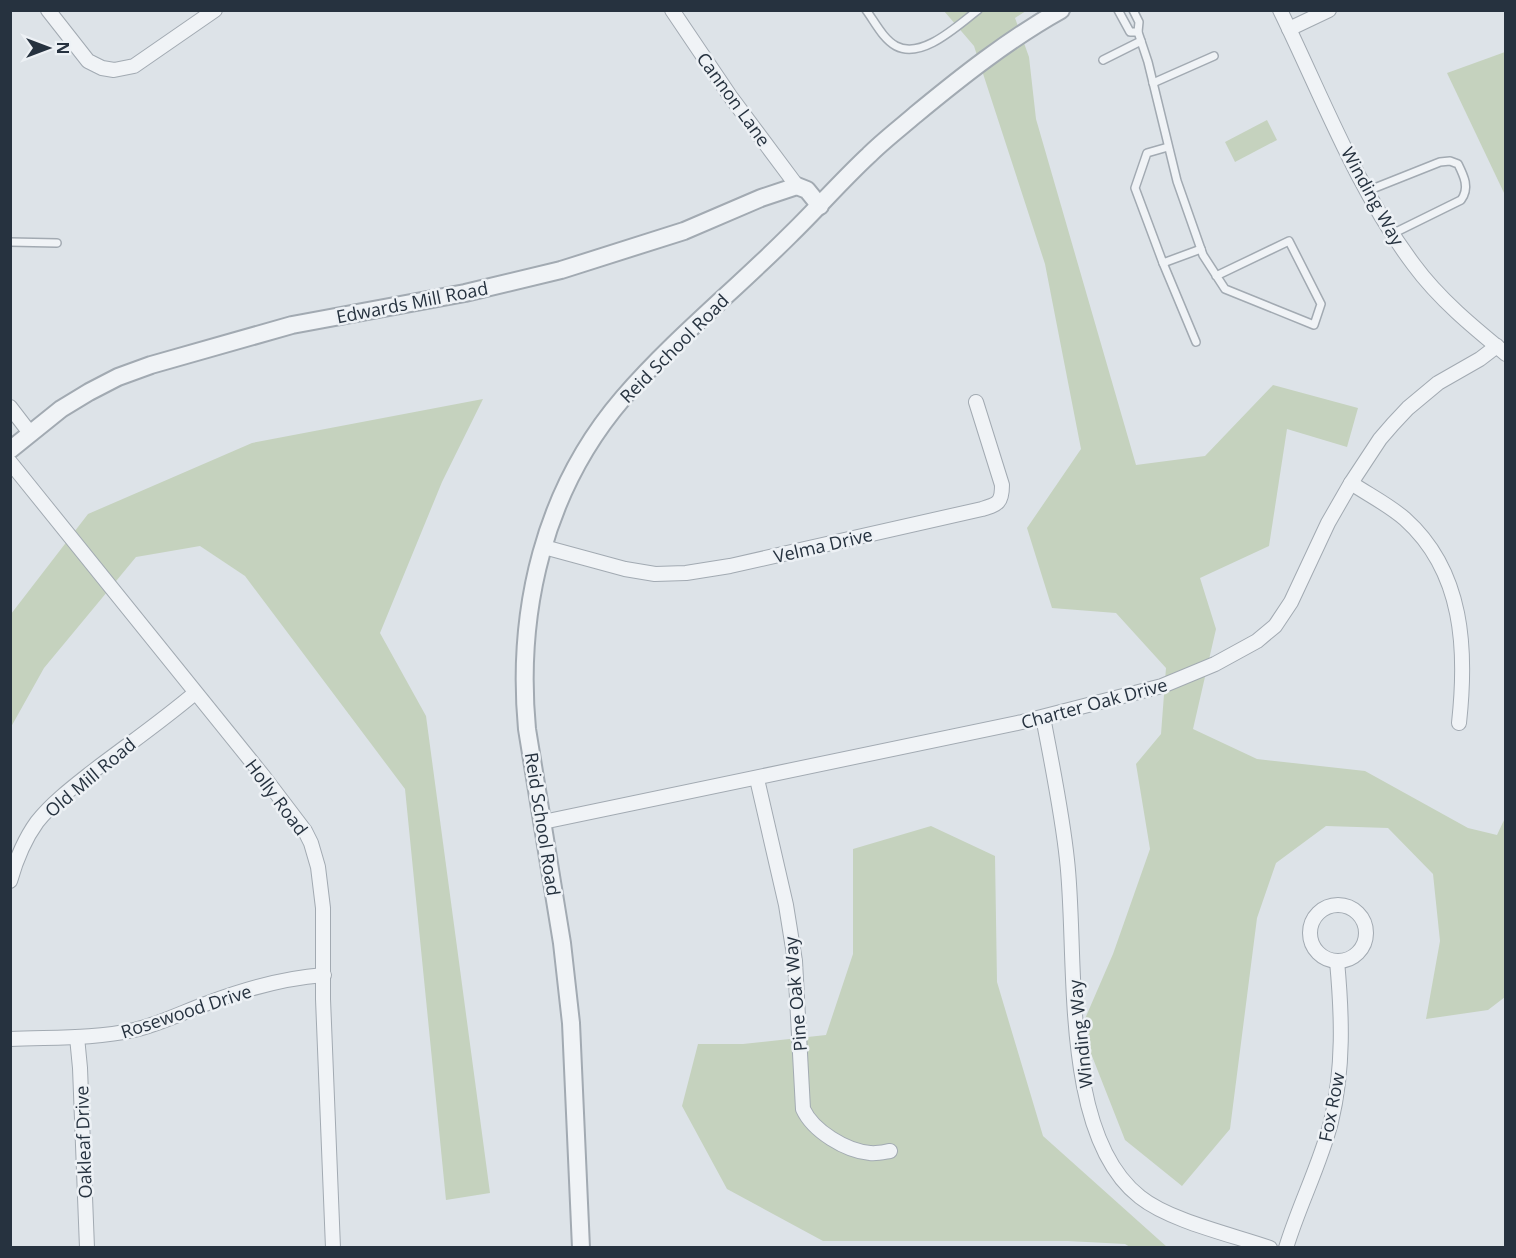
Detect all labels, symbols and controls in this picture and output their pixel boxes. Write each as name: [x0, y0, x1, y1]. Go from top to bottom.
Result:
north arrow: [18, 18, 78, 78]
text: N: [52, 41, 74, 55]
street label: Cannon Lane: [692, 47, 776, 151]
street label: Winding Way: [1336, 143, 1410, 250]
street label: Edwards Mill Road: [334, 276, 490, 328]
street label: Reid School Road: [614, 288, 734, 408]
street label: Velma Drive: [771, 522, 875, 568]
street label: Charter Oak Drive: [1018, 672, 1170, 734]
street label: Old Mill Road: [40, 732, 140, 822]
street label: Reid School Road: [520, 751, 566, 897]
street label: Holly Road: [240, 754, 314, 840]
street label: Pine Oak Way: [778, 935, 812, 1052]
street label: Winding Way: [1062, 978, 1098, 1089]
street label: Rosewood Drive: [118, 979, 254, 1043]
street label: Fox Row: [1313, 1070, 1349, 1144]
street label: Oakleaf Drive: [69, 1085, 97, 1199]

